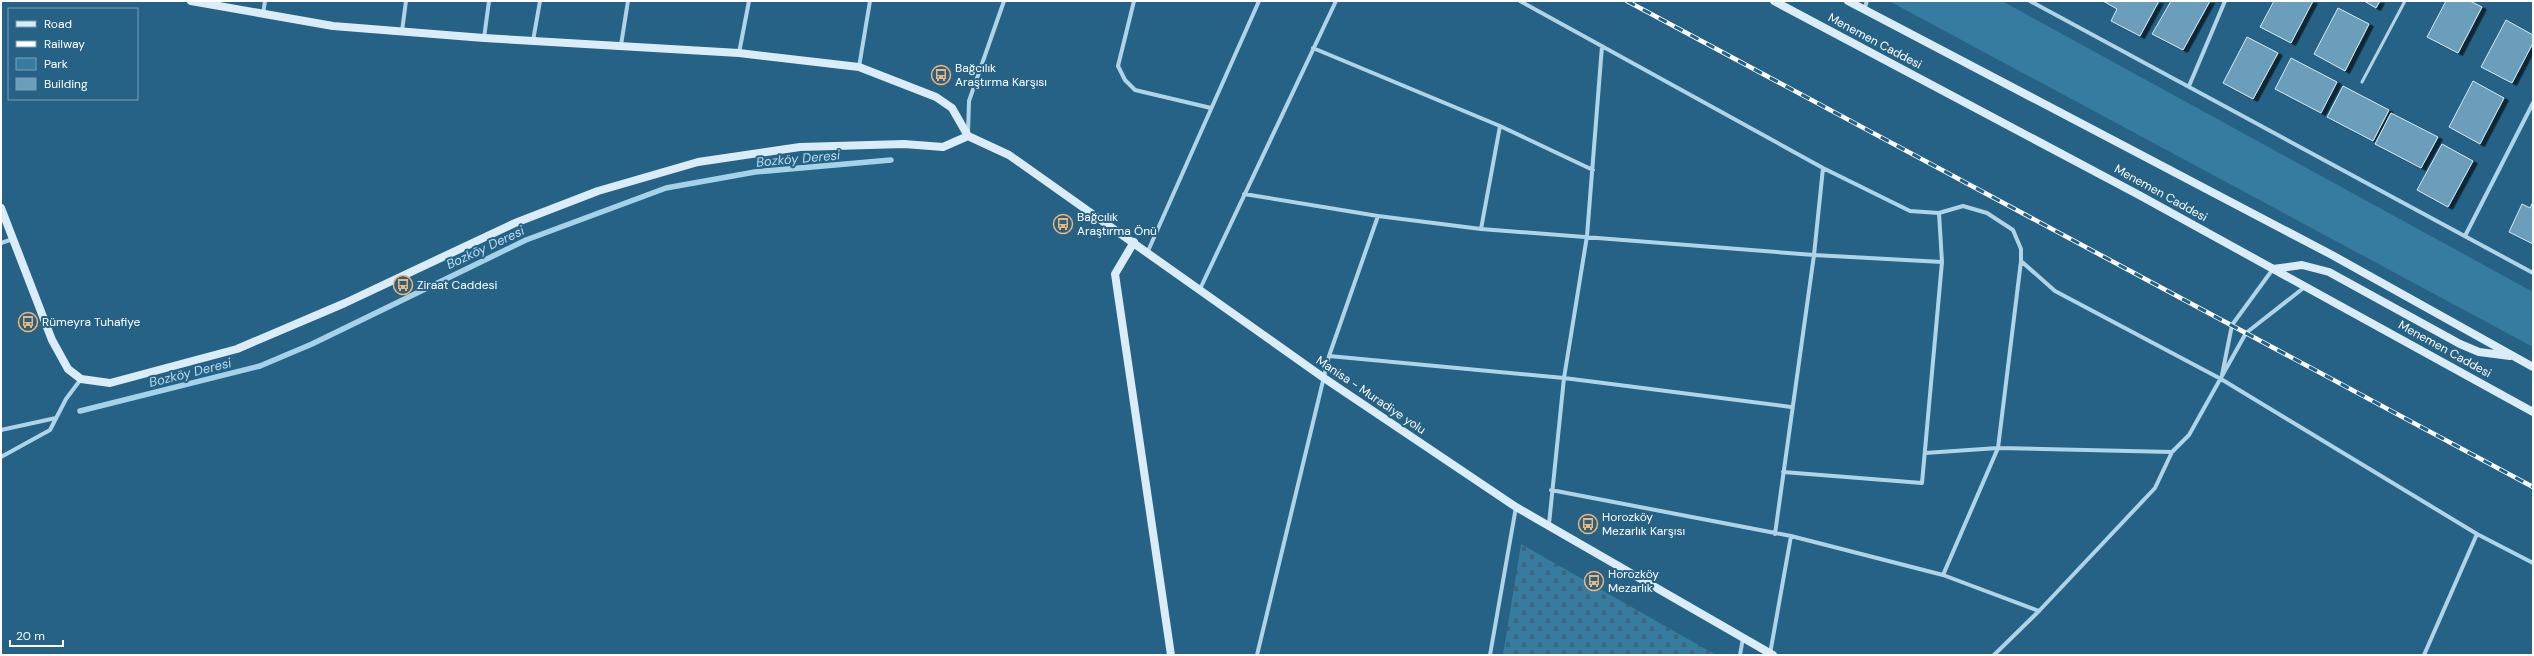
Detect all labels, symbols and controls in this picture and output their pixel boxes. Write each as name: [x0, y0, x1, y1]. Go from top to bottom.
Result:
legend: [8, 8, 138, 100]
street label: Menemen Caddesi: [1825, 9, 1925, 73]
text: Road: [44, 16, 72, 32]
text: Railway: [44, 36, 85, 52]
text: Park: [44, 56, 68, 72]
place label: Bağcılık Araştırma Karşısı: [955, 60, 1047, 90]
bus stop icon: Bağcılık Araştırma Karşısı: [930, 64, 952, 86]
text: Building: [44, 76, 88, 92]
water label: Bozköy Deresi: [755, 146, 842, 171]
street label: Menemen Caddesi: [2112, 161, 2211, 225]
place label: Bağcılık Araştırma Önü: [1077, 209, 1157, 239]
bus stop icon: Bağcılık Araştırma Önü: [1052, 213, 1074, 235]
water label: Bozköy Deresi: [443, 222, 528, 273]
bus stop icon: Ziraat Caddesi: [392, 274, 414, 296]
place label: Ziraat Caddesi: [417, 277, 498, 293]
bus stop icon: Rümeyra Tuhafiye: [17, 311, 39, 333]
place label: Rümeyra Tuhafiye: [42, 314, 140, 330]
street label: Menemen Caddesi: [2396, 317, 2495, 381]
street label: Manisa - Muradiye yolu: [1313, 352, 1429, 438]
water label: Bozköy Deresi: [147, 354, 234, 391]
place label: Horozköy Mezarlık Karşısı: [1602, 509, 1685, 539]
bus stop icon: Horozköy Mezarlık Karşısı: [1577, 513, 1599, 535]
place label: Horozköy Mezarlık: [1608, 566, 1659, 596]
bus stop icon: Horozköy Mezarlık: [1583, 570, 1605, 592]
scale bar: [10, 622, 63, 648]
text: 20 m: [16, 628, 45, 644]

